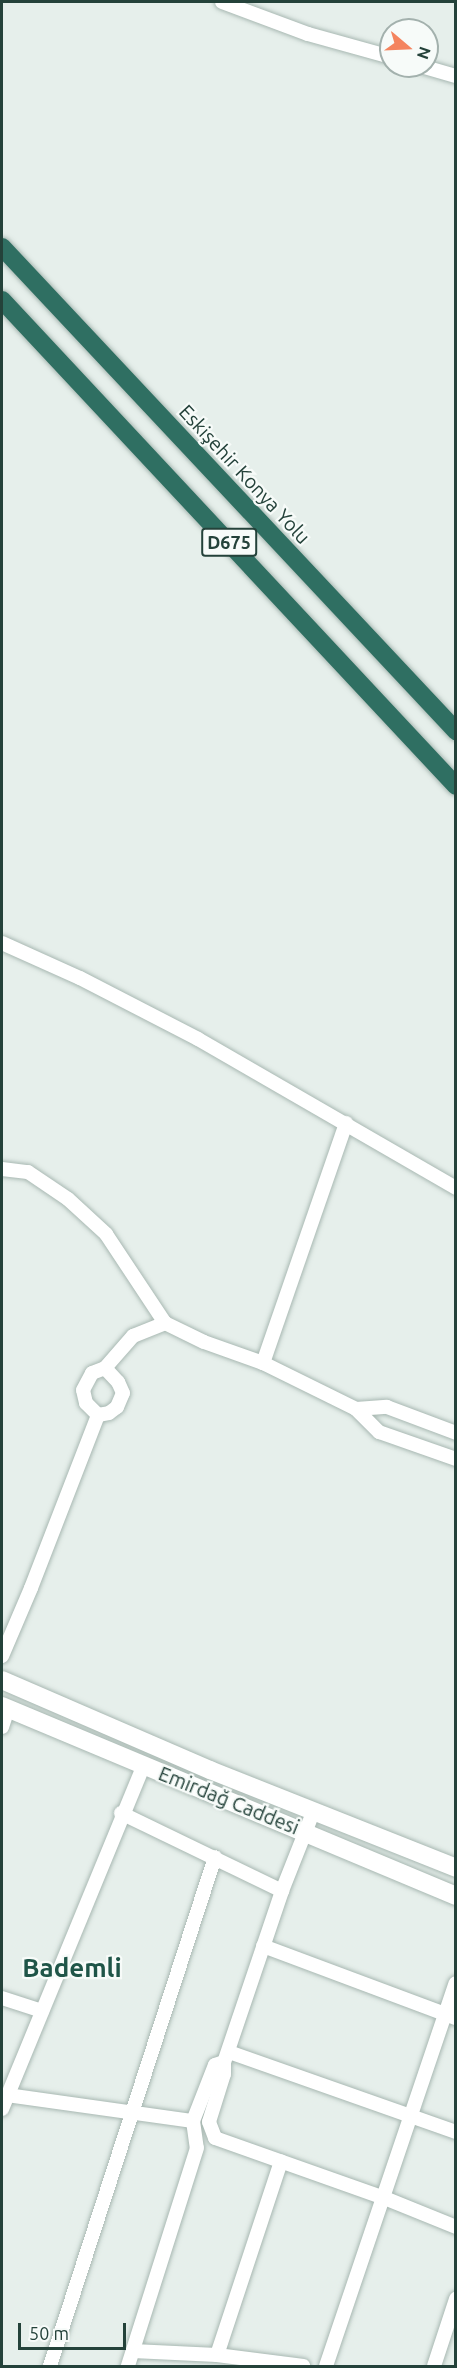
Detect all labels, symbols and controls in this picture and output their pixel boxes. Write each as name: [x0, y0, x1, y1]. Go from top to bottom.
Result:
north arrow: [379, 18, 439, 78]
text: N: [414, 45, 435, 62]
street label: Eskişehir Konya Yolu: [174, 399, 316, 549]
road number: D675: [200, 527, 258, 557]
street label: Emirdağ Caddesi: [155, 1761, 303, 1839]
district label: Bademli: [22, 1952, 122, 1984]
scale bar: [21, 2311, 129, 2349]
text: 50 m: [29, 2323, 69, 2343]

